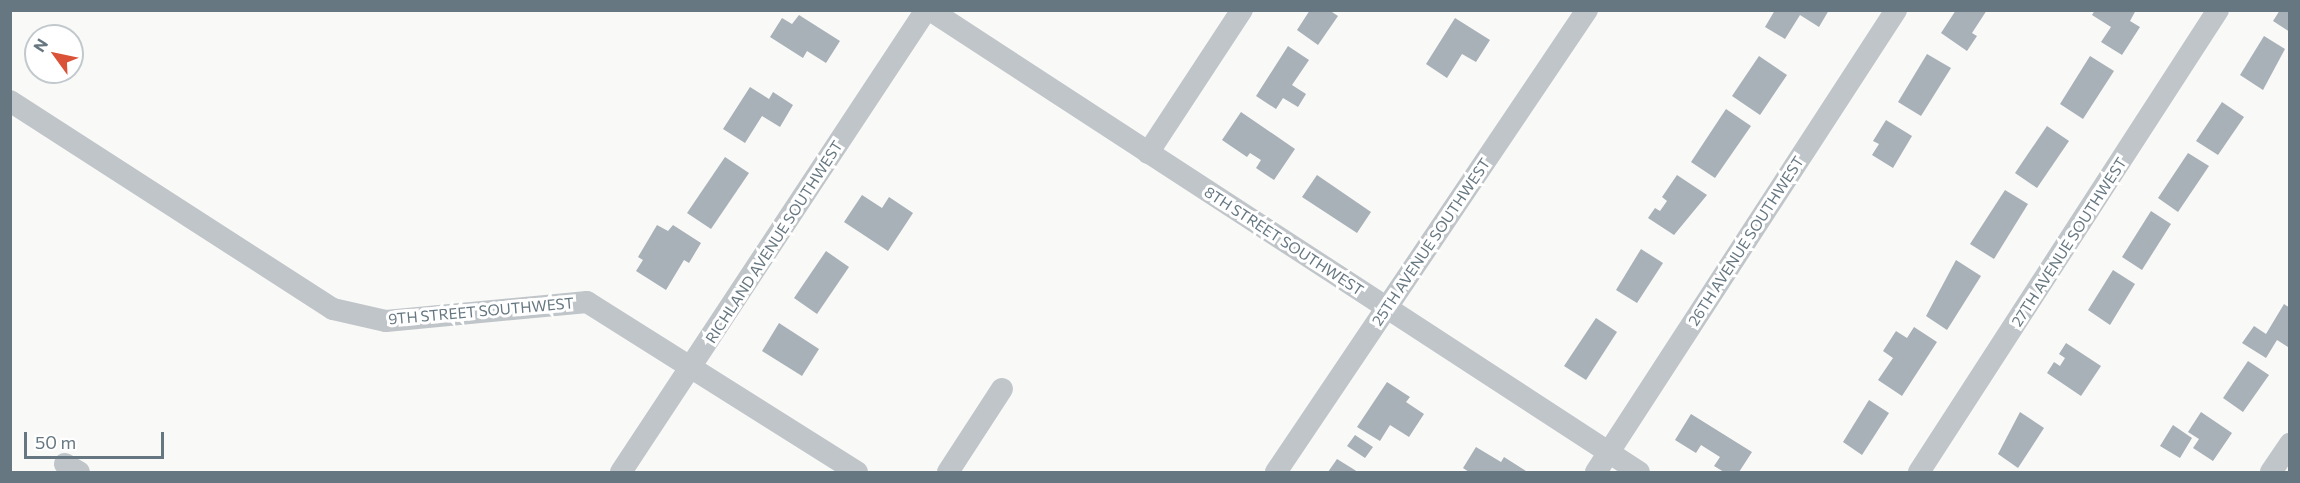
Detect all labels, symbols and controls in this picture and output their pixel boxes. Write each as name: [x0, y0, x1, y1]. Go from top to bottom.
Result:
north arrow: [24, 24, 84, 84]
text: N: [29, 35, 51, 55]
street label: RICHLAND AVENUE SOUTHWEST: [702, 137, 846, 347]
street label: 26TH AVENUE SOUTHWEST: [1684, 153, 1808, 329]
street label: 27TH AVENUE SOUTHWEST: [2008, 154, 2130, 330]
street label: 25TH AVENUE SOUTHWEST: [1368, 155, 1494, 329]
street label: 8TH STREET SOUTHWEST: [1201, 183, 1367, 299]
street label: 9TH STREET SOUTHWEST: [387, 294, 575, 328]
scale bar: [27, 420, 166, 458]
text: 50 m: [35, 431, 76, 453]

